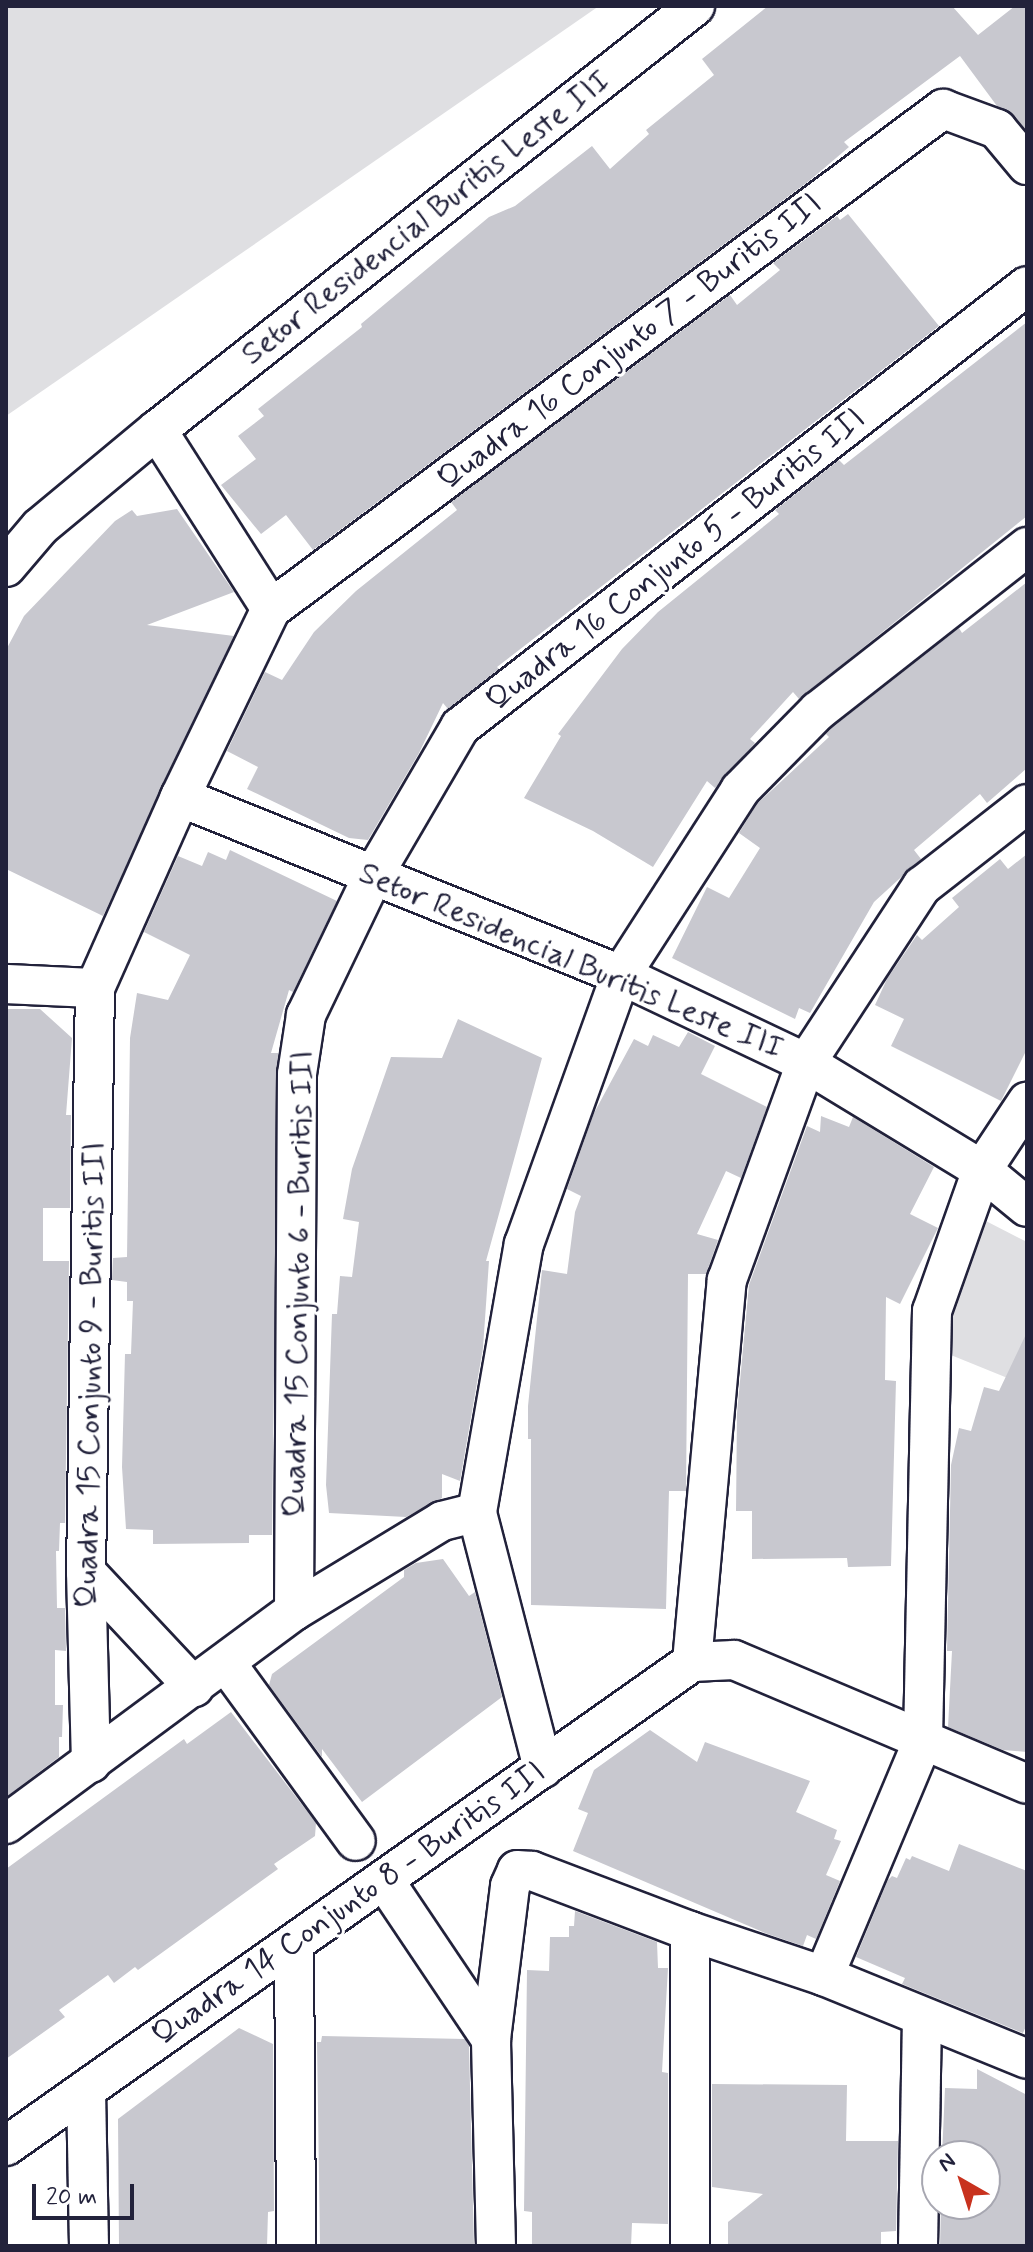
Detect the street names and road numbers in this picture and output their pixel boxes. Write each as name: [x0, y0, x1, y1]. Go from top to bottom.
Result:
street label: Setor Residencial Buritis Leste III: [232, 60, 620, 376]
street label: Quadra 16 Conjunto 7 - Buritis III: [430, 185, 830, 499]
street label: Quadra 16 Conjunto 5 - Buritis III: [479, 400, 873, 720]
street label: Setor Residencial Buritis Leste III: [350, 853, 792, 1069]
street label: Quadra 15 Conjunto 6 - Buritis III: [276, 1050, 322, 1518]
street label: Quadra 15 Conjunto 9 - Buritis III: [68, 1141, 114, 1609]
street label: Quadra 14 Conjunto 8 - Buritis III: [145, 1753, 553, 2055]

